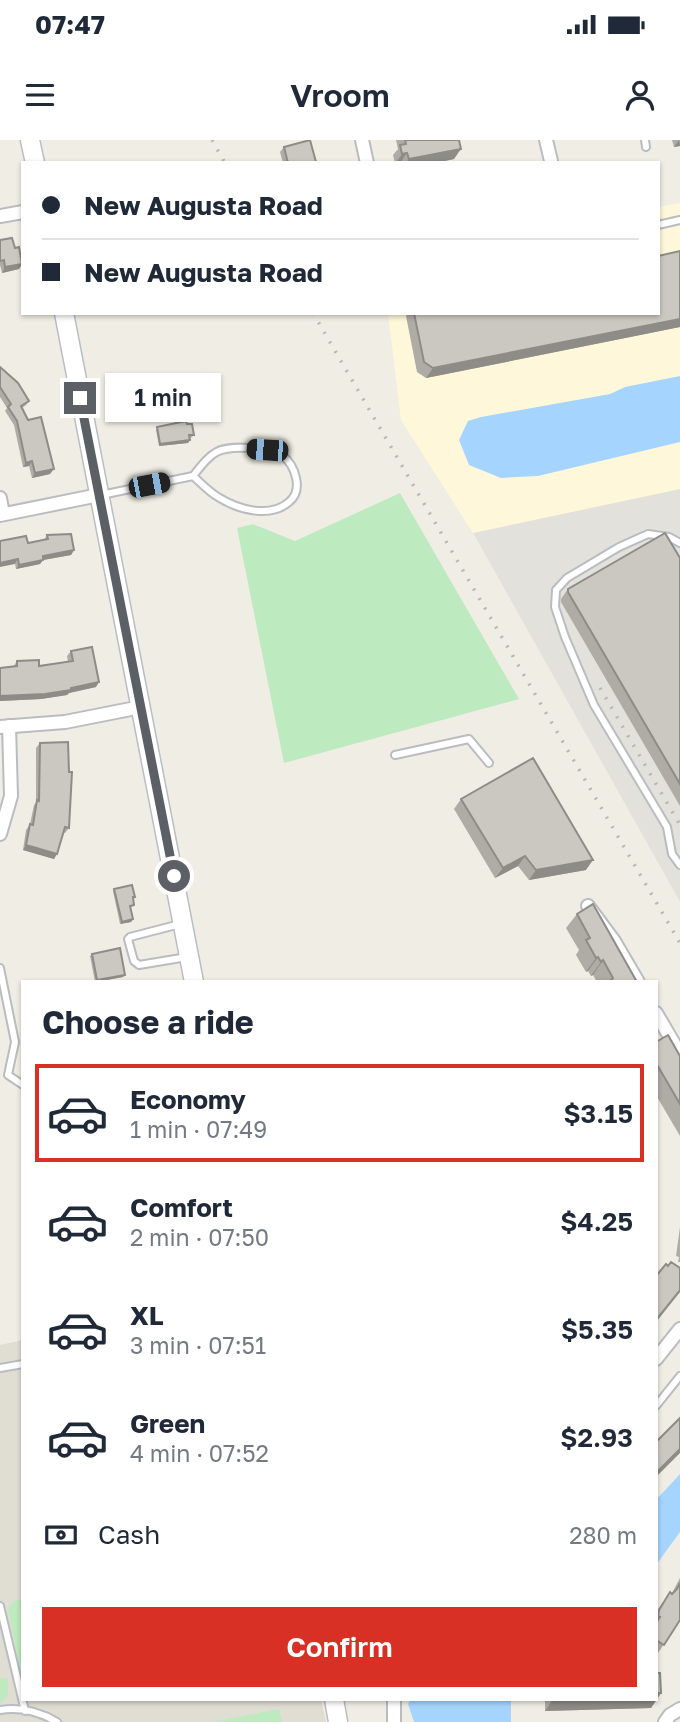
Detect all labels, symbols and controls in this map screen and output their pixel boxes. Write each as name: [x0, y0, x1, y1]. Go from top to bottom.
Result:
text: 07:47: [35, 9, 105, 40]
icon: menu: [21, 76, 59, 114]
text: Vroom: [290, 76, 390, 114]
icon: person: [621, 76, 659, 114]
text: New Augusta Road: [84, 190, 323, 221]
text: New Augusta Road: [84, 257, 323, 288]
callout: 1 min: [104, 373, 220, 422]
route end: [64, 382, 96, 414]
text: 1 min: [134, 383, 192, 411]
car: [246, 438, 289, 462]
car: [127, 471, 172, 499]
route start: [158, 860, 190, 892]
text: Choose a ride: [42, 1003, 254, 1041]
icon: car: [46, 1082, 109, 1145]
text: Economy: [130, 1084, 246, 1115]
text: $3.15: [563, 1098, 633, 1129]
text: 1 min · 07:49: [130, 1115, 267, 1143]
icon: car: [46, 1190, 109, 1253]
text: Comfort: [130, 1192, 233, 1223]
text: $4.25: [560, 1206, 633, 1237]
text: 2 min · 07:50: [130, 1223, 269, 1251]
icon: car: [46, 1298, 109, 1361]
text: XL: [130, 1300, 164, 1331]
text: $5.35: [561, 1314, 633, 1345]
text: 3 min · 07:51: [130, 1331, 266, 1359]
icon: car: [46, 1406, 109, 1469]
text: Green: [130, 1408, 205, 1439]
text: $2.93: [560, 1422, 633, 1453]
text: 4 min · 07:52: [130, 1439, 269, 1467]
icon: cash: [42, 1516, 80, 1554]
text: Cash: [98, 1519, 160, 1550]
text: 280 m: [569, 1521, 637, 1549]
button: Confirm: [42, 1607, 637, 1687]

